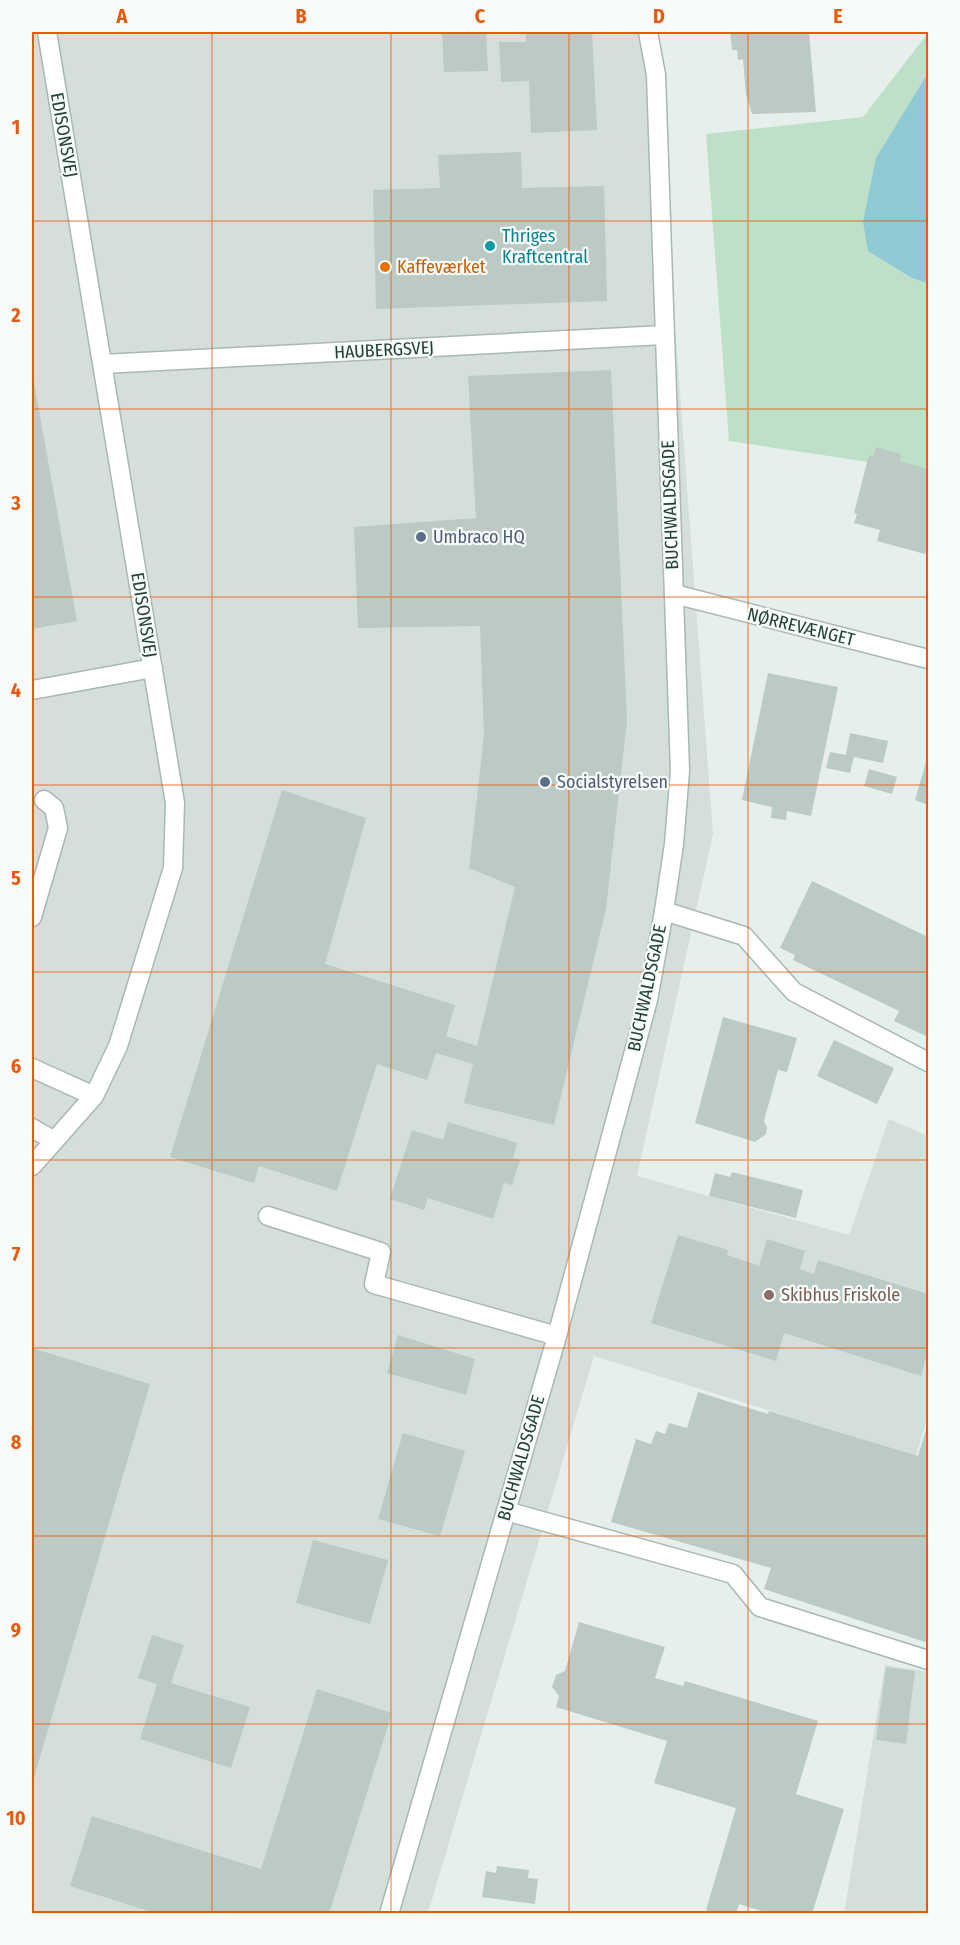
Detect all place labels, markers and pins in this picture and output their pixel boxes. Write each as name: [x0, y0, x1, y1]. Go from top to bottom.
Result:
place label: Thriges Kraftcentral: [502, 225, 588, 268]
marker: Thriges Kraftcentral: [483, 239, 497, 253]
place label: Kaffeværket: [397, 256, 486, 278]
marker: Kaffeværket: [378, 260, 392, 274]
place label: Umbraco HQ: [433, 526, 525, 548]
marker: Umbraco HQ: [414, 530, 428, 544]
place label: Socialstyrelsen: [557, 771, 668, 793]
marker: Socialstyrelsen: [538, 775, 552, 789]
place label: Skibhus Friskole: [781, 1284, 900, 1306]
marker: Skibhus Friskole: [762, 1288, 776, 1302]

